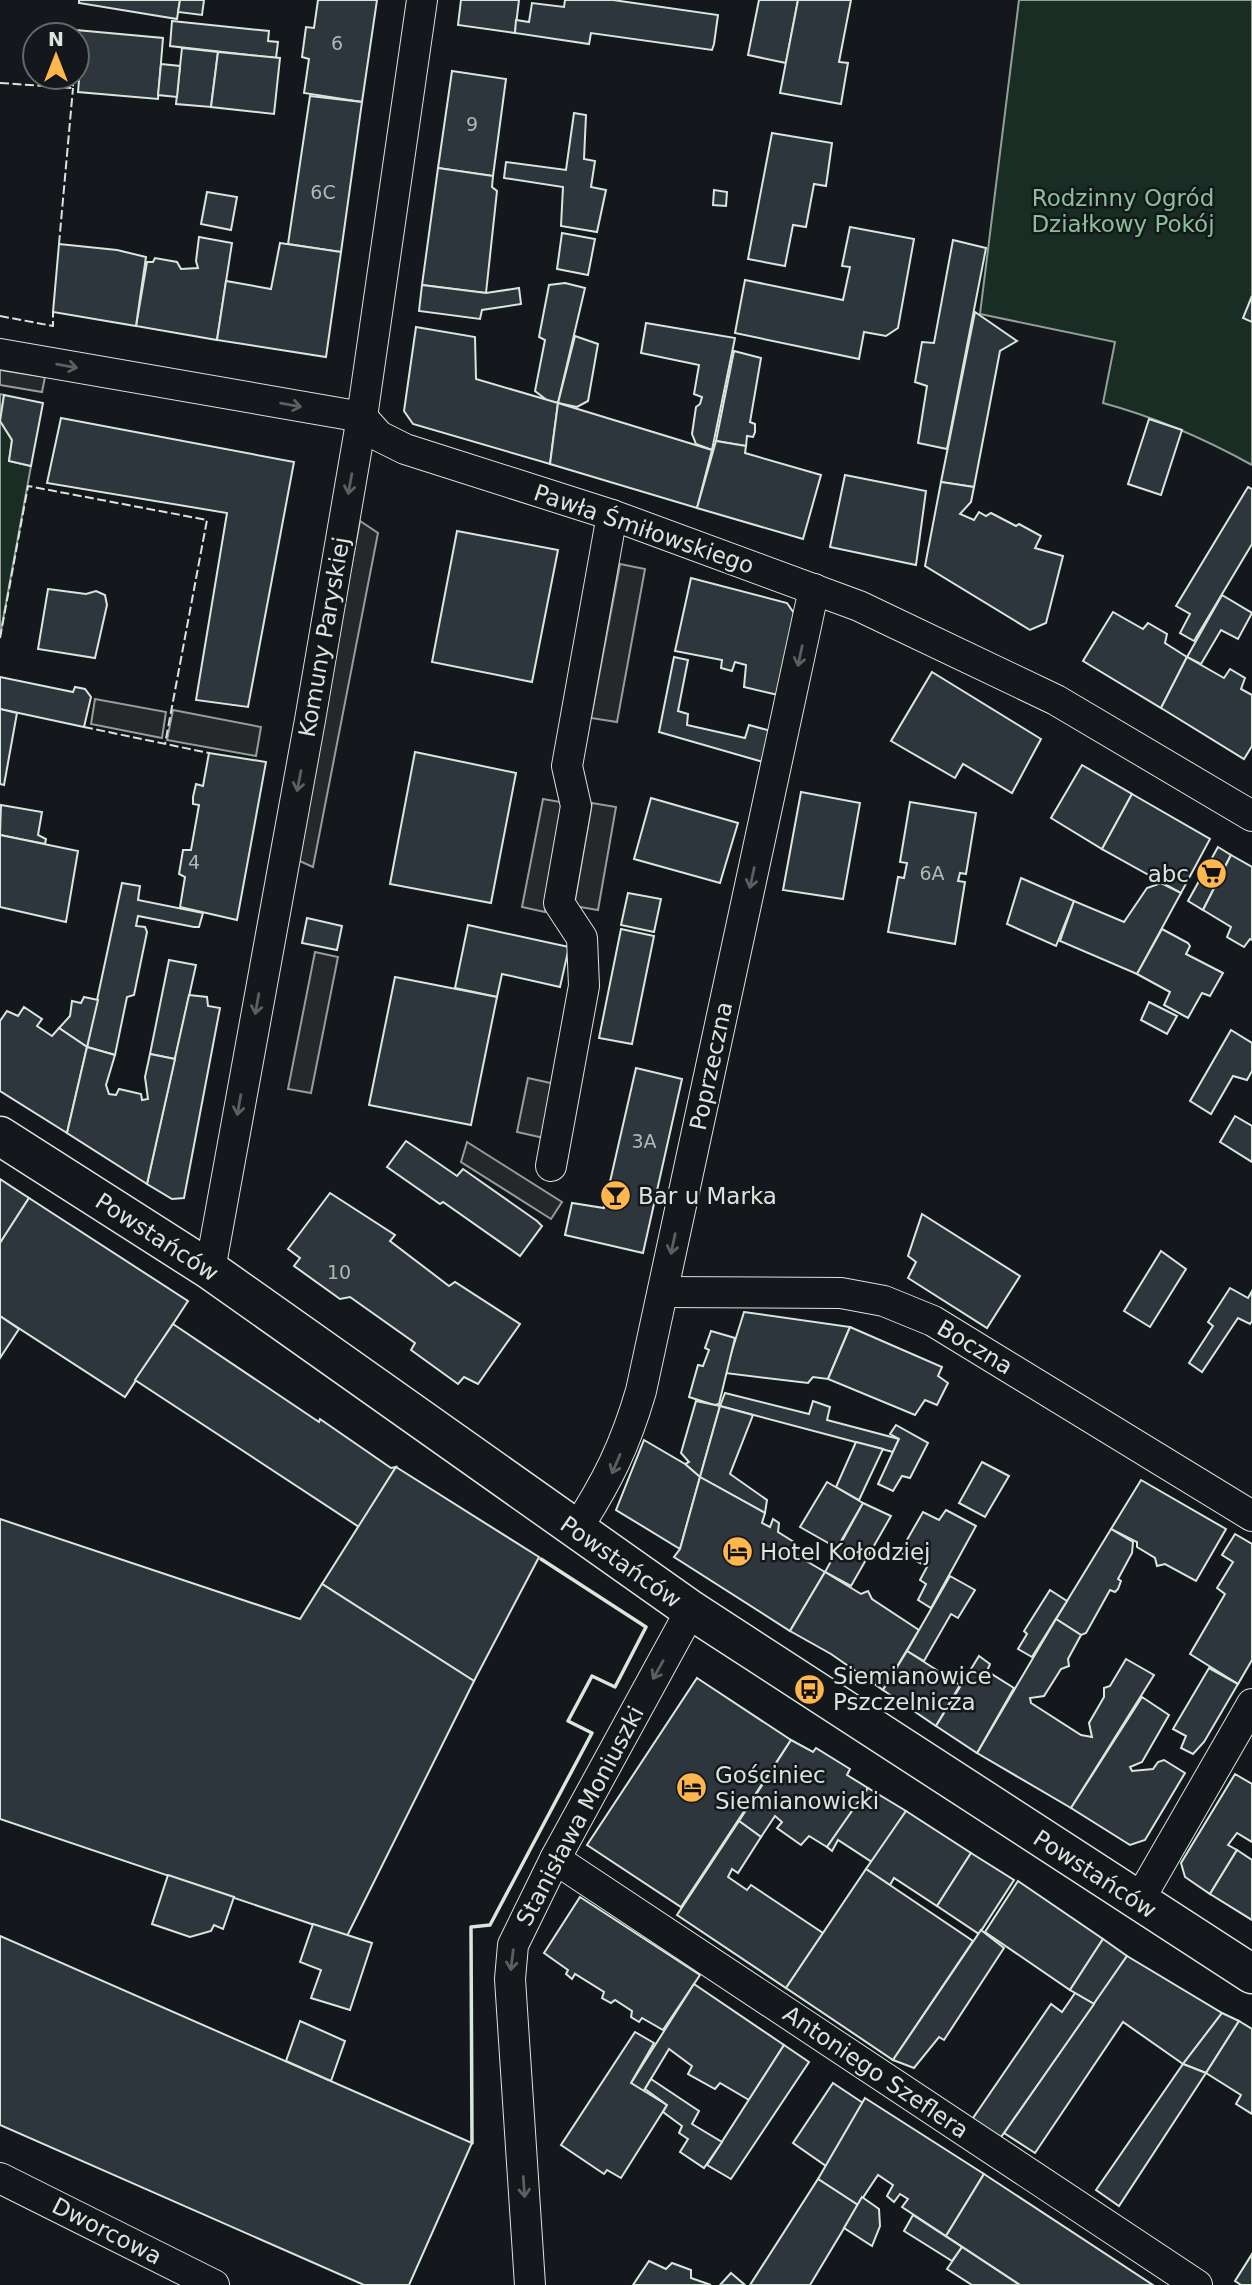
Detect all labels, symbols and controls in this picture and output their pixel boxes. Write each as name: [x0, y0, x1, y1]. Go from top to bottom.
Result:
north arrow: [21, 21, 91, 91]
text: N: [48, 28, 64, 50]
house number: 6: [331, 32, 343, 54]
house number: 9: [466, 113, 478, 135]
house number: 6C: [310, 181, 336, 203]
park label: Rodzinny Ogród Działkowy Pokój: [1031, 185, 1215, 237]
one-way arrow: [55, 360, 78, 373]
one-way arrow: [280, 399, 302, 412]
one-way arrow: [343, 472, 356, 495]
street label: Pawła Śmiłowskiego: [531, 478, 758, 579]
street label: Komuny Paryskiej: [294, 535, 354, 739]
one-way arrow: [792, 644, 806, 667]
one-way arrow: [292, 769, 305, 792]
house number: 4: [188, 851, 200, 873]
supermarket icon: abc: [1195, 857, 1229, 891]
place label: abc: [1148, 861, 1189, 887]
house number: 6A: [919, 862, 945, 884]
one-way arrow: [744, 866, 758, 889]
one-way arrow: [250, 992, 263, 1015]
street label: Poprzeczna: [685, 999, 737, 1133]
one-way arrow: [232, 1093, 245, 1116]
house number: 3A: [631, 1130, 657, 1152]
bar icon: Bar u Marka: [598, 1179, 632, 1213]
place label: Bar u Marka: [638, 1183, 777, 1209]
street label: Powstańców: [91, 1188, 223, 1286]
one-way arrow: [665, 1232, 679, 1255]
house number: 10: [327, 1261, 351, 1283]
street label: Boczna: [933, 1314, 1017, 1380]
one-way arrow: [609, 1453, 622, 1474]
street label: Powstańców: [556, 1511, 686, 1613]
hotel icon: Hotel Kołodziej: [720, 1535, 754, 1569]
place label: Hotel Kołodziej: [760, 1539, 930, 1565]
one-way arrow: [651, 1659, 664, 1680]
place label: Siemianowice Pszczelnicza: [833, 1663, 992, 1715]
bus stop icon: Siemianowice Pszczelnicza: [793, 1672, 827, 1706]
street label: Stanisława Moniuszki: [511, 1702, 649, 1930]
place label: Gościniec Siemianowicki: [715, 1762, 879, 1814]
hotel icon: Gościniec Siemianowicki: [675, 1771, 709, 1805]
street label: Powstańców: [1029, 1825, 1161, 1923]
one-way arrow: [505, 1948, 518, 1971]
street label: Antoniego Szeflera: [779, 2000, 973, 2144]
one-way arrow: [517, 2175, 530, 2198]
street label: Dworcowa: [48, 2192, 166, 2270]

